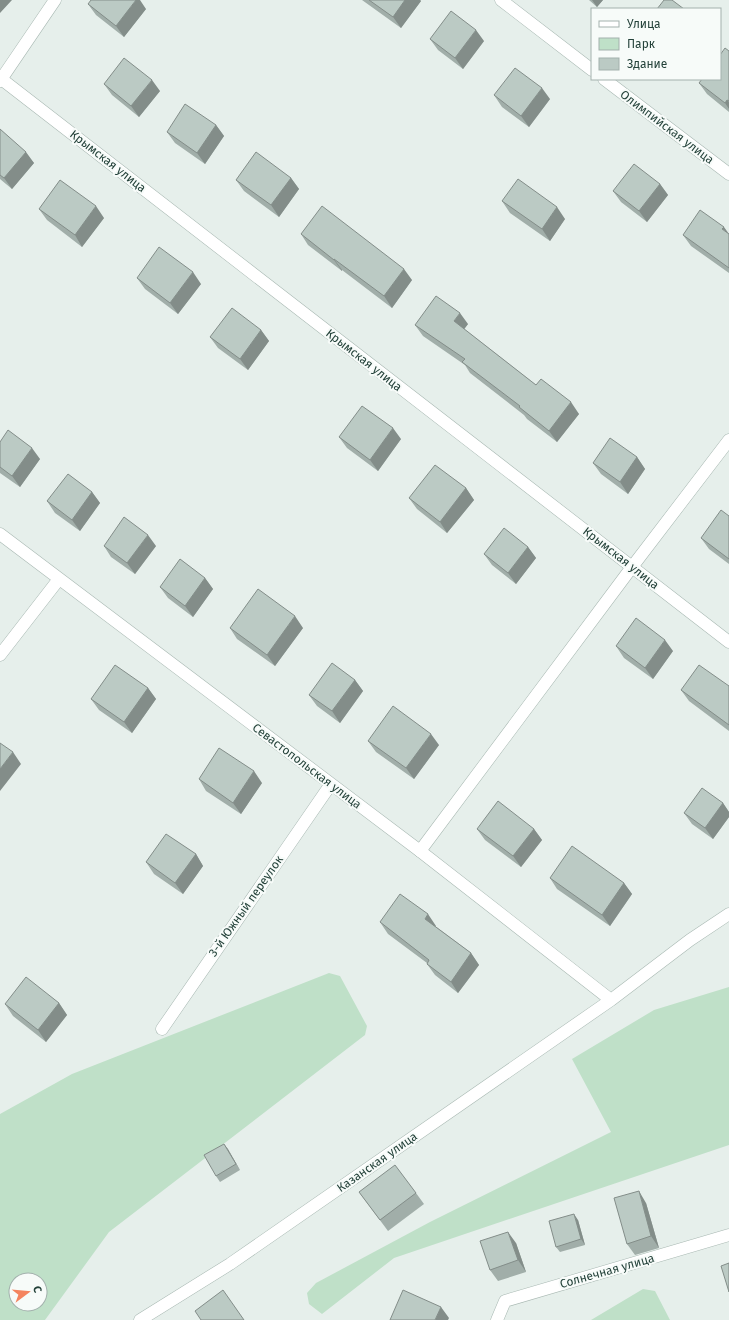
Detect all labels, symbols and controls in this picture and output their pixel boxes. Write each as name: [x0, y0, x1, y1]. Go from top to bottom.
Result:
legend: [591, 8, 721, 80]
text: Улица: [627, 17, 661, 31]
text: Парк: [627, 37, 656, 51]
text: Здание: [627, 57, 667, 71]
street label: Олимпийская улица: [618, 87, 716, 167]
street label: Крымская улица: [67, 127, 149, 195]
street label: Крымская улица: [323, 326, 405, 394]
street label: Крымская улица: [580, 524, 662, 592]
street label: Севастопольская улица: [250, 720, 364, 812]
street label: 3-й Южный переулок: [206, 852, 287, 959]
street label: Казанская улица: [334, 1129, 420, 1195]
street label: Солнечная улица: [558, 1251, 656, 1291]
north arrow: [8, 1272, 48, 1312]
text: С: [30, 1285, 44, 1295]

